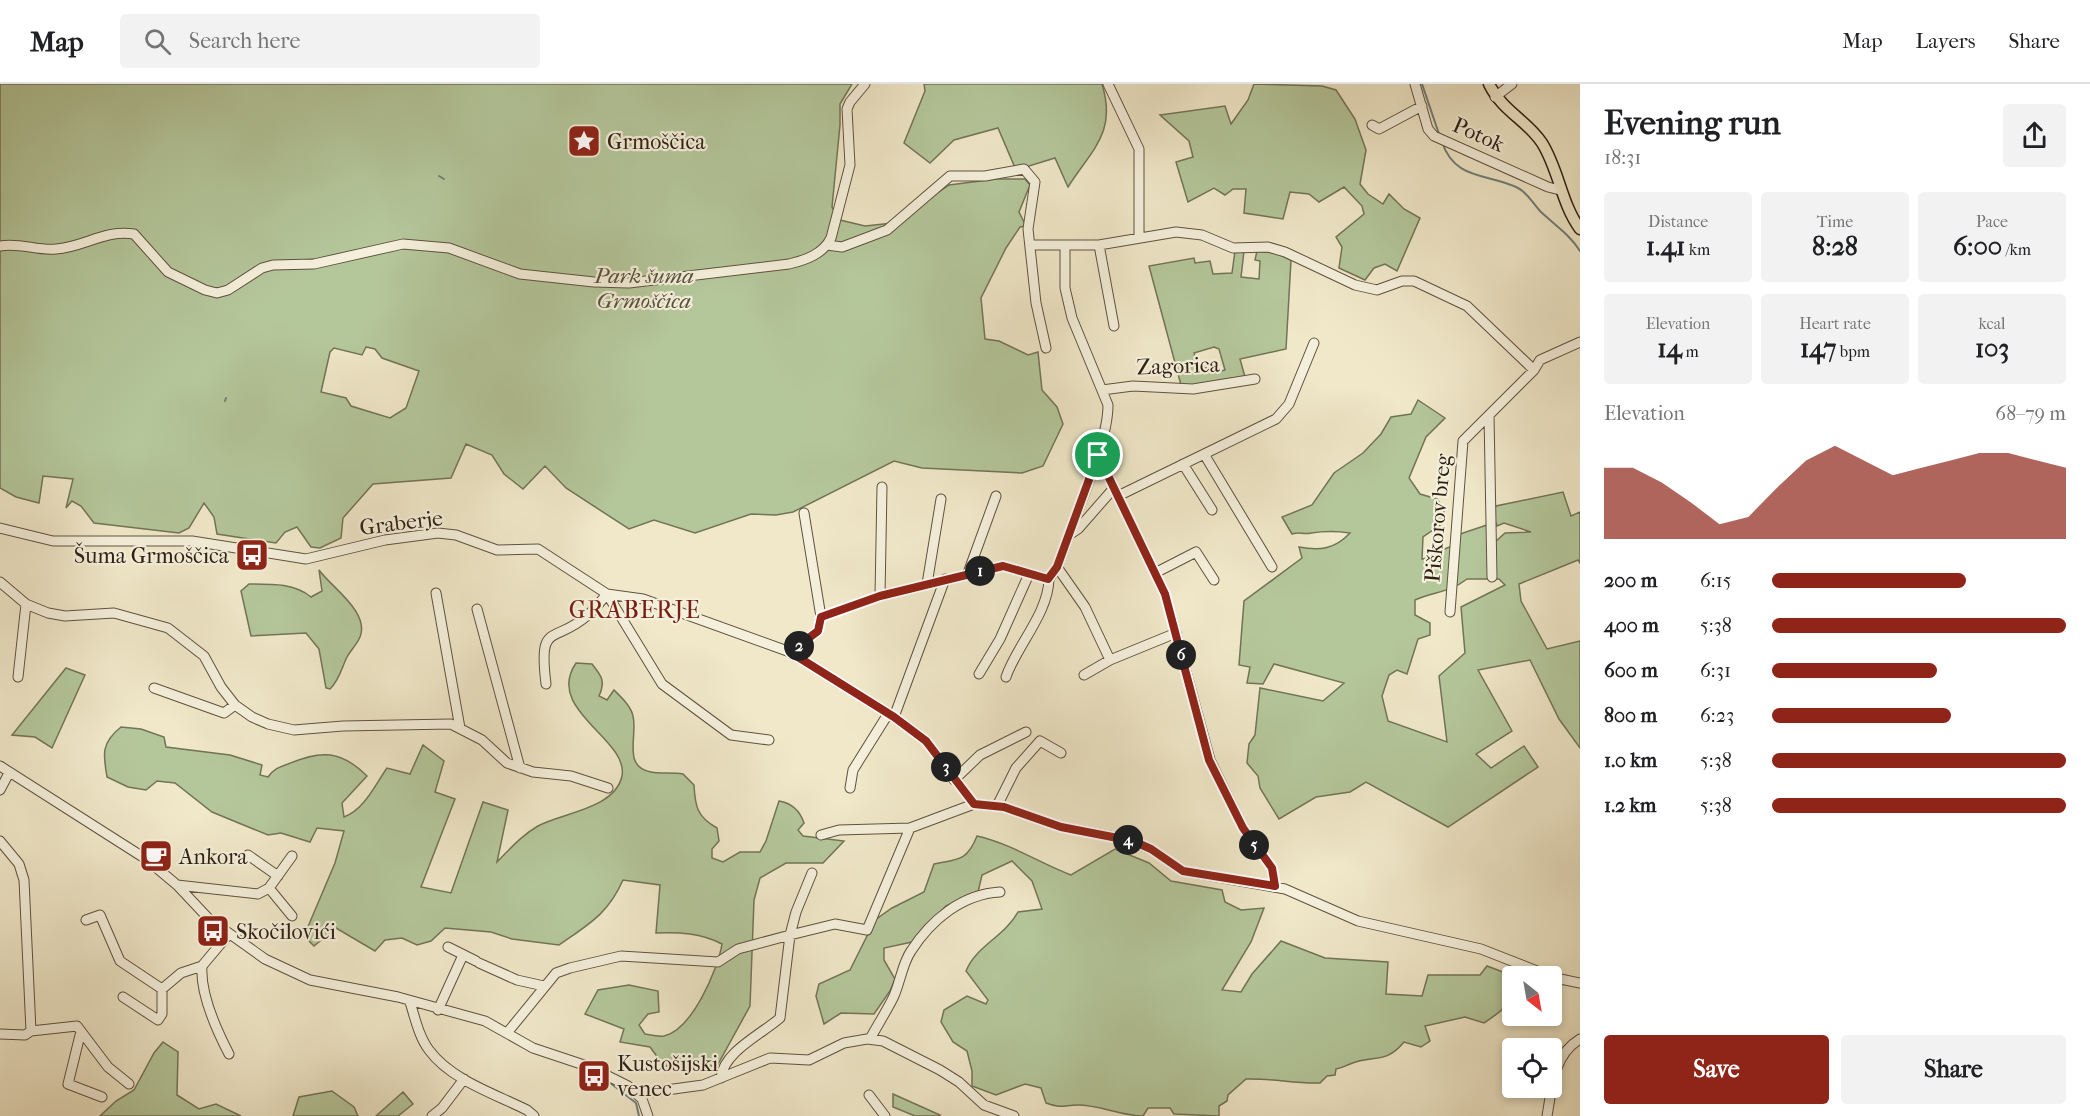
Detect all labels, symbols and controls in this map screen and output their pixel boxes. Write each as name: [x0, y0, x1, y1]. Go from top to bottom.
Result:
search box: [120, 14, 540, 68]
text: Map: [30, 25, 84, 58]
icon: search: [141, 25, 174, 58]
text: Search here: [189, 28, 300, 54]
text: Map: [1842, 29, 1883, 53]
text: Layers: [1916, 29, 1975, 53]
text: Share: [2008, 29, 2060, 53]
text: Evening run: [1604, 104, 1781, 143]
button: share: [2003, 104, 2066, 167]
street label: Potok: [1449, 112, 1509, 158]
place icon: Grmoščica: [566, 123, 602, 159]
place label: Grmoščica: [607, 129, 706, 155]
text: 18:31: [1604, 146, 1641, 169]
text: Distance: [1648, 212, 1708, 231]
text: Time: [1817, 212, 1853, 231]
text: Pace: [1976, 212, 2008, 231]
text: 1.41: [1646, 231, 1685, 262]
text: 8:28: [1812, 231, 1858, 262]
text: 6:00: [1953, 231, 2002, 262]
text: km: [1685, 240, 1710, 259]
text: /km: [2002, 240, 2031, 259]
park label: Park šuma Grmoščica: [593, 263, 694, 314]
text: Elevation: [1646, 314, 1710, 333]
text: Heart rate: [1799, 314, 1871, 333]
text: kcal: [1979, 314, 2005, 333]
text: 14: [1657, 333, 1682, 364]
text: 147: [1800, 333, 1836, 364]
text: 103: [1975, 333, 2009, 364]
text: m: [1682, 342, 1699, 361]
text: bpm: [1836, 342, 1870, 361]
street label: Zagorica: [1136, 352, 1221, 380]
text: Elevation: [1604, 402, 1685, 425]
text: 68–79 m: [1995, 402, 2066, 425]
pin: [1072, 429, 1123, 480]
icon: arrive: [1081, 438, 1114, 471]
street label: Piškorov breg: [1419, 453, 1457, 583]
street label: Graberje: [358, 505, 444, 541]
bus stop icon: Šuma Grmoščica: [234, 537, 270, 573]
place label: Šuma Grmoščica: [74, 542, 230, 569]
pin: 1: [965, 556, 995, 586]
text: 1: [977, 561, 983, 580]
text: 200 m: [1604, 569, 1657, 592]
text: 6:15: [1700, 569, 1731, 592]
district label: GRABERJE: [569, 596, 701, 624]
text: 400 m: [1604, 614, 1659, 637]
text: 5:38: [1700, 614, 1732, 637]
pin: 2: [784, 631, 814, 661]
text: 2: [795, 636, 803, 655]
pin: 6: [1166, 640, 1196, 670]
text: 6: [1177, 645, 1185, 664]
text: 600 m: [1604, 659, 1658, 682]
text: 6:31: [1700, 659, 1731, 682]
text: 800 m: [1604, 704, 1657, 727]
text: 6:23: [1700, 704, 1734, 727]
text: 1.0 km: [1604, 749, 1657, 772]
text: 5:38: [1700, 749, 1732, 772]
pin: 3: [931, 752, 961, 782]
text: 3: [943, 757, 949, 776]
text: 1.2 km: [1604, 794, 1657, 817]
text: 5:38: [1700, 794, 1732, 817]
pin: 4: [1113, 825, 1143, 855]
text: 4: [1123, 830, 1133, 849]
pin: 5: [1239, 830, 1269, 860]
text: 5: [1251, 835, 1257, 854]
cafe icon: Ankora: [138, 838, 174, 874]
place label: Ankora: [178, 844, 248, 870]
bus stop icon: Skočilovići: [195, 913, 231, 949]
place label: Skočilovići: [236, 919, 336, 945]
north arrow: [1502, 966, 1562, 1026]
map controls: [1502, 966, 1562, 1098]
button: Save: [1604, 1035, 1829, 1104]
button: Share: [1841, 1035, 2066, 1104]
button: locate: [1502, 1038, 1562, 1098]
place label: Kustošijski venec: [617, 1051, 719, 1102]
bus stop icon: Kustošijski venec: [576, 1058, 612, 1094]

